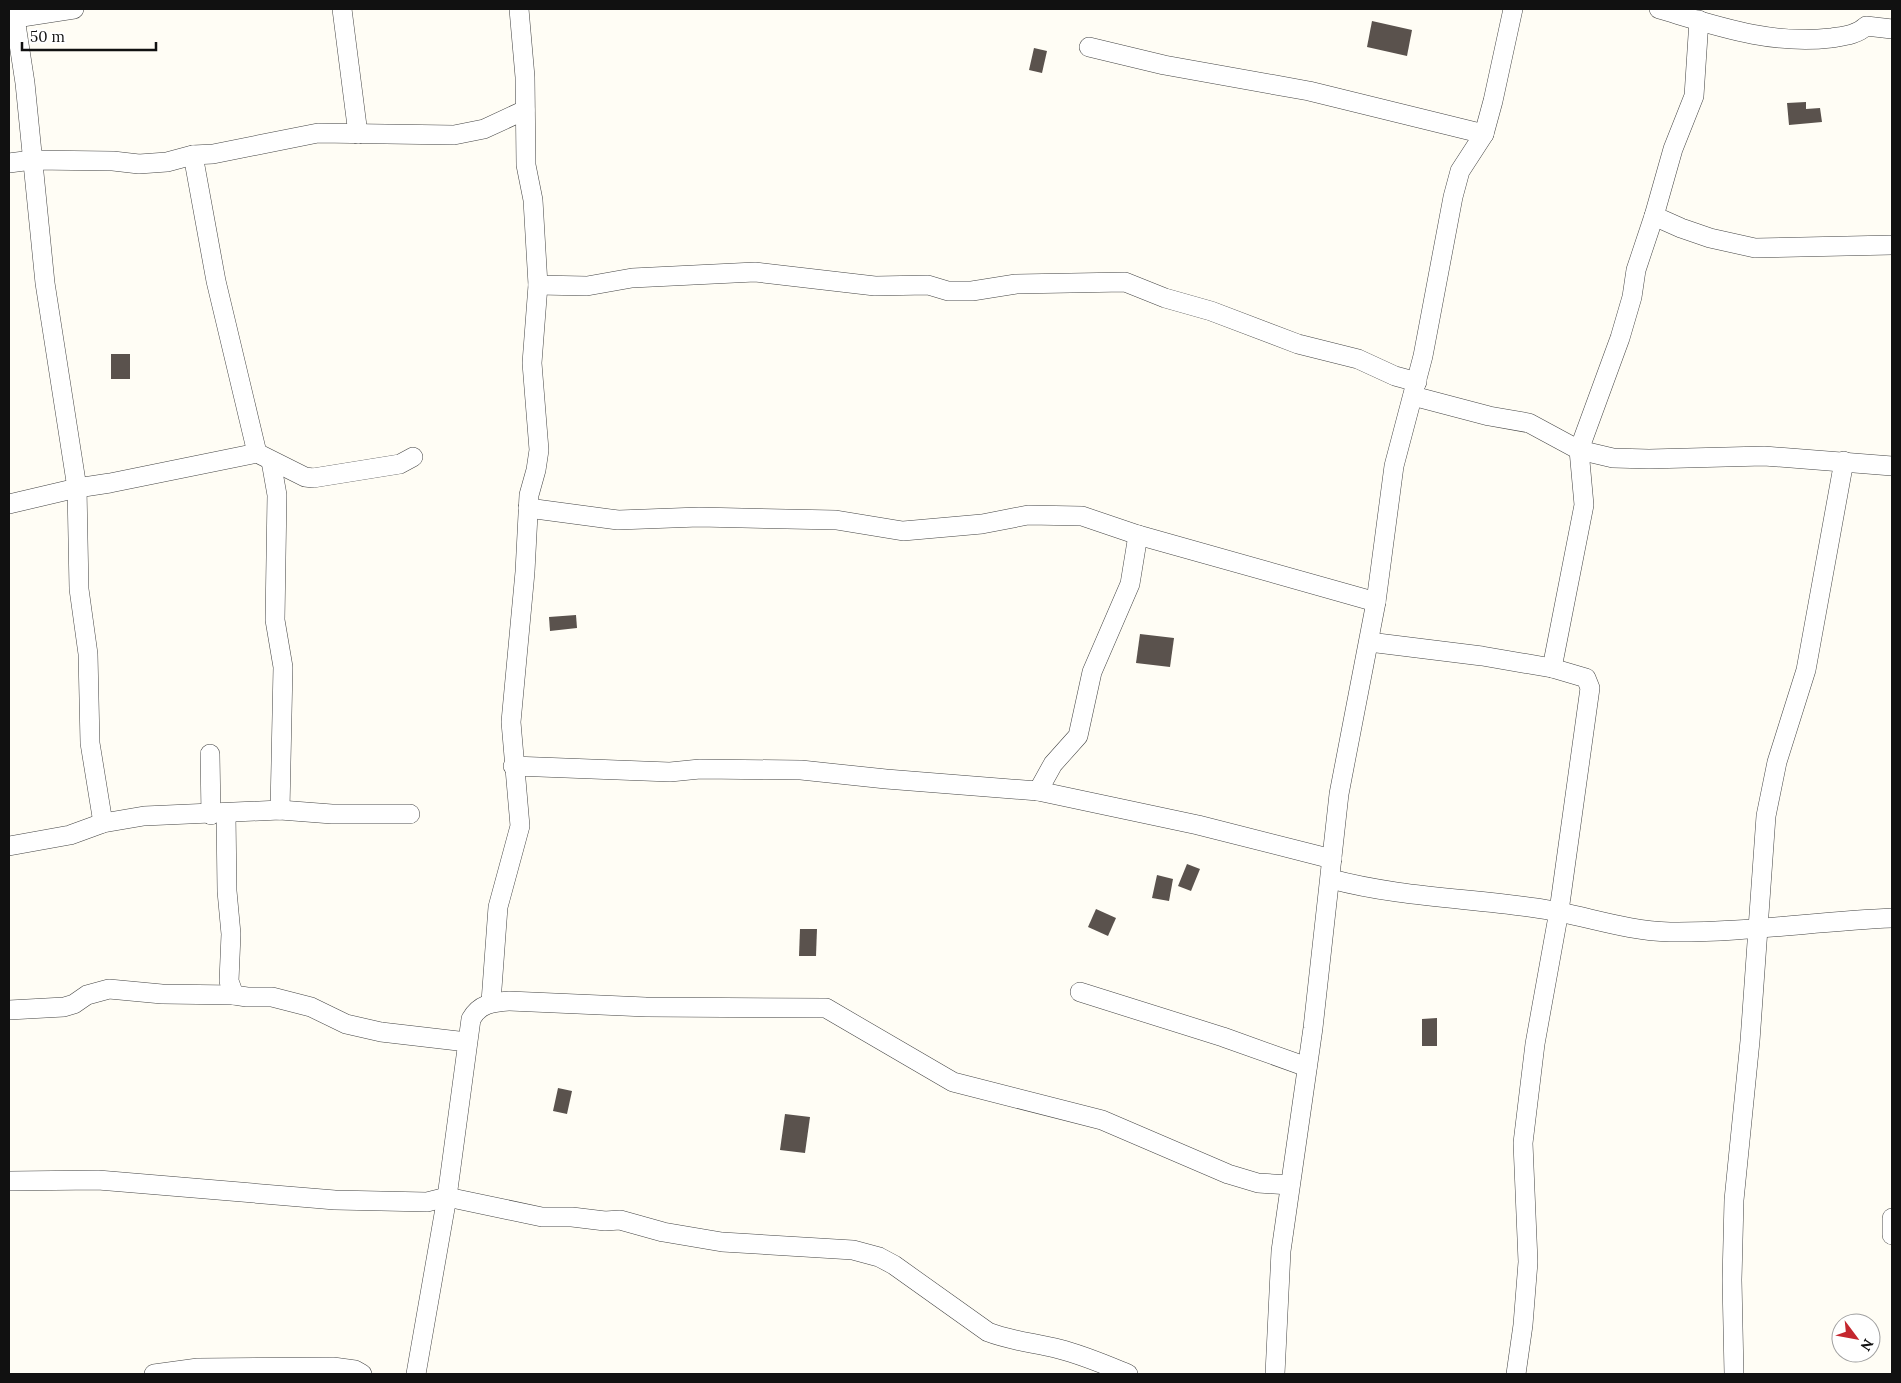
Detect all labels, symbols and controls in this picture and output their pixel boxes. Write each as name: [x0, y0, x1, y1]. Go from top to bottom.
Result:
scale bar: [22, 20, 156, 52]
text: 50 m: [30, 27, 65, 46]
north arrow: [1831, 1313, 1881, 1363]
text: N: [1856, 1336, 1878, 1354]

